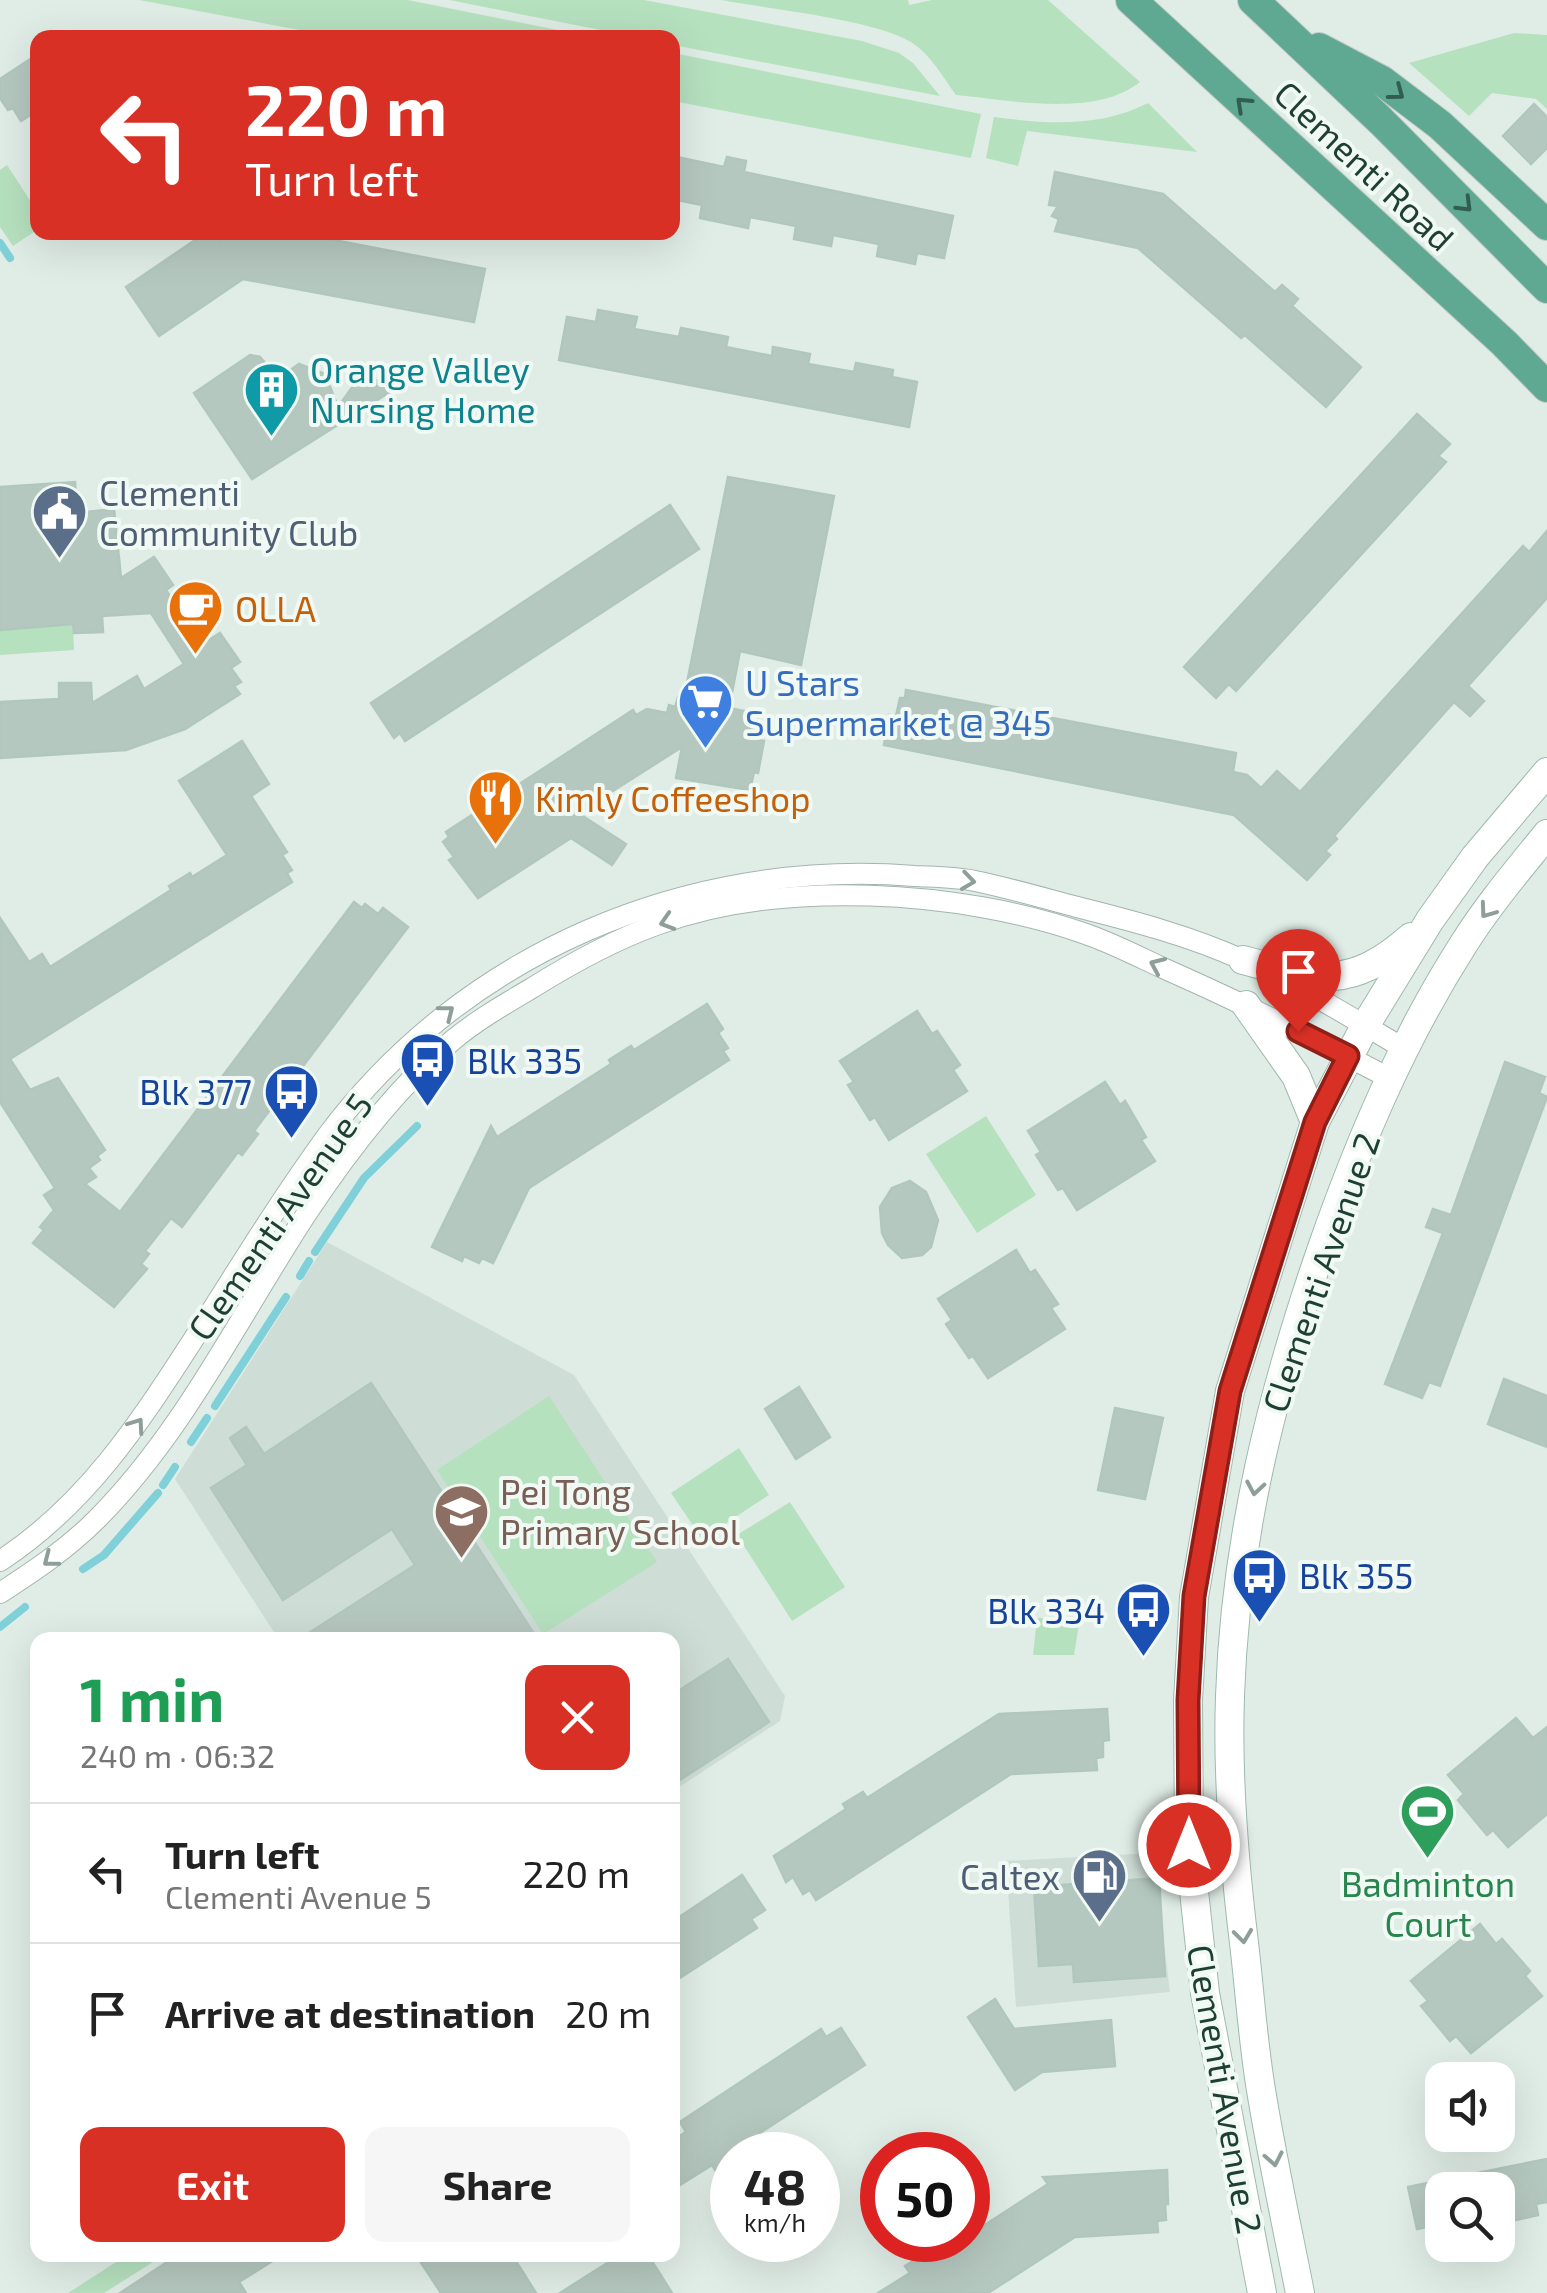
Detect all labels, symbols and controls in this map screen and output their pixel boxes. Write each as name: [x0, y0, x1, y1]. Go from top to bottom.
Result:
text: 220 m: [245, 66, 447, 150]
icon: left: [80, 70, 210, 200]
street label: Clementi Road: [1267, 71, 1463, 259]
one-way arrow: [1386, 81, 1404, 98]
one-way arrow: [1237, 98, 1255, 116]
text: Turn left: [245, 151, 419, 205]
one-way arrow: [1453, 194, 1471, 212]
place label: Orange Valley Nursing Home: [310, 348, 536, 430]
building icon: Orange Valley Nursing Home: [241, 359, 301, 438]
place label: Clementi Community Club: [99, 471, 358, 553]
public building icon: Clementi Community Club: [30, 482, 90, 561]
cafe icon: OLLA: [166, 578, 226, 657]
place label: OLLA: [235, 587, 316, 629]
place label: U Stars Supermarket @ 345: [745, 661, 1052, 743]
supermarket icon: U Stars Supermarket @ 345: [676, 672, 736, 751]
restaurant icon: Kimly Coffeeshop: [466, 768, 526, 847]
place label: Kimly Coffeeshop: [535, 777, 811, 819]
one-way arrow: [960, 870, 976, 891]
one-way arrow: [1481, 899, 1499, 918]
one-way arrow: [659, 910, 676, 931]
pin: [1256, 929, 1341, 1032]
icon: arrive: [1271, 944, 1326, 999]
one-way arrow: [1149, 957, 1167, 977]
one-way arrow: [436, 1007, 454, 1024]
bus stop icon: Blk 335: [398, 1030, 458, 1109]
place label: Blk 335: [467, 1039, 582, 1081]
bus stop icon: Blk 377: [261, 1061, 321, 1140]
place label: Blk 377: [139, 1070, 252, 1112]
street label: Clementi Avenue 5: [178, 1084, 380, 1348]
street label: Clementi Avenue 2: [1253, 1127, 1387, 1417]
one-way arrow: [125, 1418, 143, 1436]
place label: Pei Tong Primary School: [500, 1470, 741, 1552]
one-way arrow: [1245, 1479, 1266, 1496]
school or university icon: Pei Tong Primary School: [431, 1481, 491, 1560]
bus stop icon: Blk 355: [1230, 1545, 1290, 1624]
one-way arrow: [43, 1548, 61, 1565]
place label: Blk 355: [1299, 1554, 1413, 1596]
bus stop icon: Blk 334: [1114, 1580, 1174, 1659]
place label: Blk 334: [987, 1589, 1105, 1631]
text: 1 min: [80, 1662, 224, 1734]
button: close: [525, 1665, 630, 1770]
text: 240 m · 06:32: [80, 1736, 275, 1774]
sports icon: Badminton Court: [1398, 1782, 1458, 1861]
position arrow: [1137, 1793, 1241, 1897]
text: Turn left: [165, 1831, 320, 1877]
icon: left: [80, 1846, 135, 1901]
fuel station icon: Caltex: [1069, 1846, 1129, 1925]
text: 220 m: [523, 1850, 630, 1896]
place label: Caltex: [960, 1855, 1060, 1897]
place label: Badminton Court: [1341, 1862, 1515, 1944]
text: Clementi Avenue 5: [165, 1877, 432, 1915]
one-way arrow: [1232, 1929, 1253, 1945]
street label: Clementi Avenue 2: [1180, 1941, 1272, 2237]
icon: arrive: [80, 1986, 135, 2041]
text: Arrive at destination: [165, 1990, 535, 2036]
text: 20 m: [565, 1990, 651, 2036]
map controls: [1425, 2062, 1515, 2262]
button: sound: [1425, 2062, 1515, 2152]
button: Exit: [80, 2127, 345, 2242]
button: Share: [365, 2127, 630, 2242]
speed limit sign: 50: [860, 2132, 990, 2262]
one-way arrow: [1262, 2150, 1283, 2167]
text: 48: [744, 2155, 807, 2215]
button: search: [1425, 2172, 1515, 2262]
text: km/h: [744, 2207, 806, 2237]

